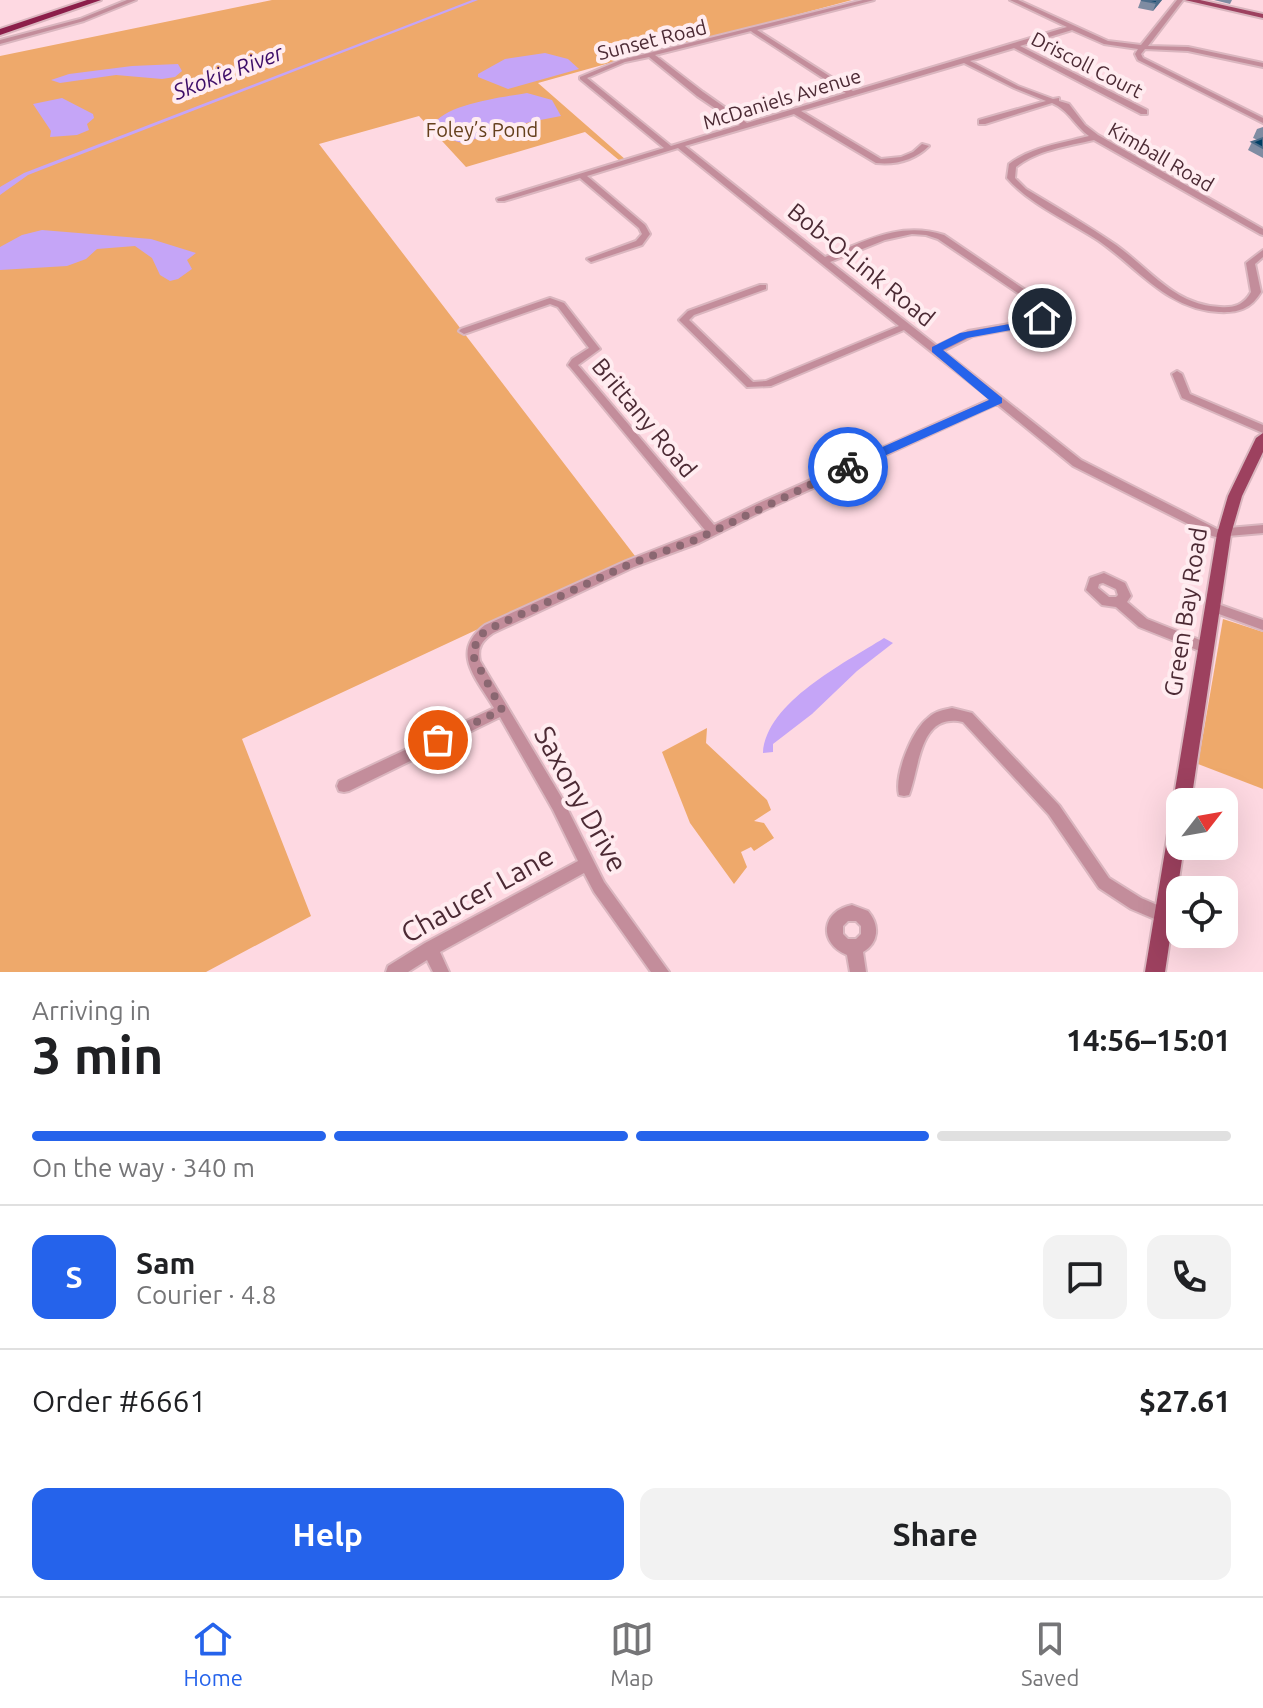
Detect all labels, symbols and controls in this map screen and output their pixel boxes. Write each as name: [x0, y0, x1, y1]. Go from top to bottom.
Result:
street label: Sunset Road: [595, 15, 709, 64]
street label: Driscoll Court: [1028, 27, 1147, 103]
water label: Skokie River: [168, 39, 287, 104]
street label: McDaniels Avenue: [700, 64, 864, 134]
street label: Kimball Road: [1104, 117, 1218, 196]
park label: Foley’s Pond: [426, 118, 538, 141]
street label: Bob-O-Link Road: [783, 197, 940, 332]
pin: [1008, 284, 1076, 352]
icon: home: [1020, 296, 1064, 340]
street label: Brittany Road: [587, 353, 702, 483]
courier: [808, 427, 888, 507]
icon: bike: [826, 445, 870, 489]
street label: Green Bay Road: [1159, 526, 1212, 698]
pin: [404, 706, 472, 774]
icon: bag: [416, 718, 460, 762]
street label: Saxony Drive: [529, 721, 634, 877]
north arrow: [1166, 788, 1238, 860]
map controls: [1166, 788, 1238, 948]
street label: Chaucer Lane: [395, 839, 558, 948]
button: locate: [1166, 876, 1238, 948]
text: Arriving in: [32, 996, 151, 1025]
text: 14:56–15:01: [1066, 1023, 1231, 1057]
text: 3 min: [32, 1026, 163, 1084]
text: On the way · 340 m: [32, 1153, 255, 1182]
button: chat: [1043, 1235, 1127, 1319]
button: phone: [1147, 1235, 1231, 1319]
text: Sam: [136, 1246, 195, 1280]
text: S: [65, 1260, 83, 1294]
text: Courier · 4.8: [136, 1280, 276, 1309]
text: Order #6661: [32, 1384, 206, 1418]
text: $27.61: [1139, 1384, 1231, 1418]
button: Help: [32, 1488, 624, 1580]
button: Share: [640, 1488, 1231, 1580]
tab: Home: [184, 1617, 243, 1690]
tab: Map: [610, 1617, 654, 1690]
tab: Saved: [1021, 1617, 1079, 1690]

